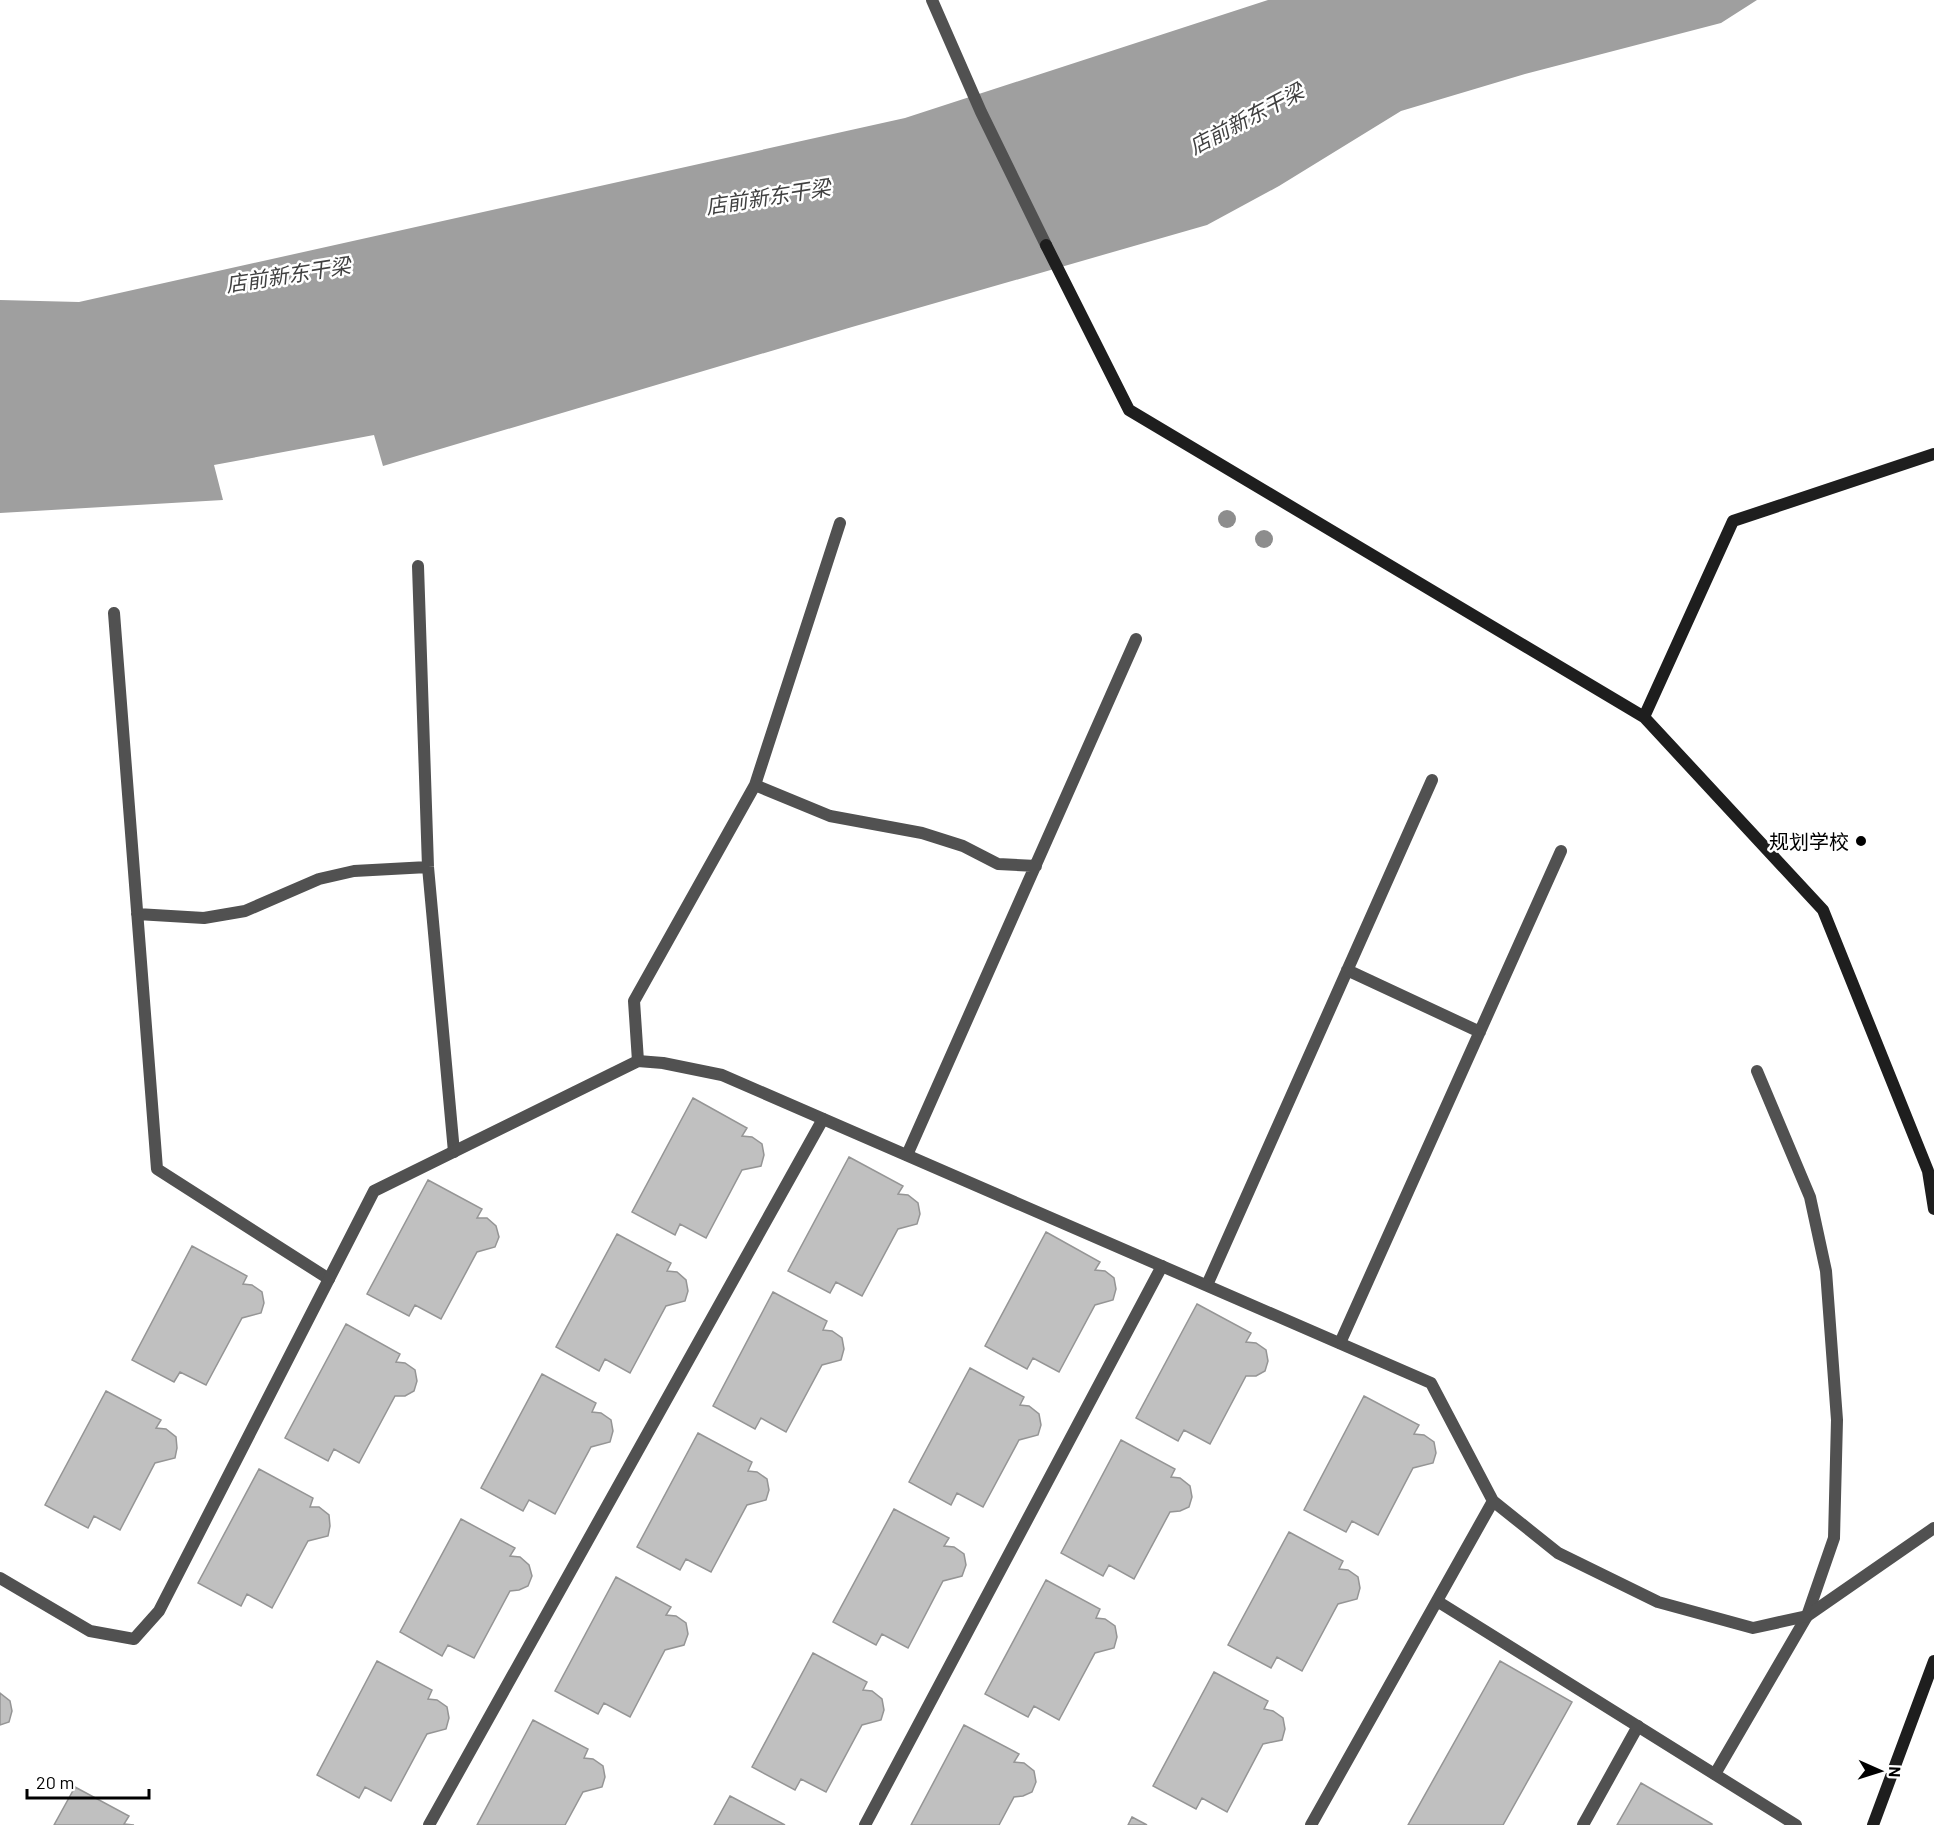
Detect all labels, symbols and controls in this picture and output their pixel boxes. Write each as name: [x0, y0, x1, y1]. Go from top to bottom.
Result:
water label: 店前新东干梁: [1185, 76, 1309, 159]
water label: 店前新东干梁: [704, 173, 834, 218]
water label: 店前新东干梁: [224, 251, 354, 296]
place label: 规划学校: [1769, 829, 1849, 853]
marker: 规划学校: [1854, 834, 1868, 848]
north arrow: [1850, 1741, 1910, 1801]
scale bar: [27, 1762, 148, 1800]
text: N: [1886, 1766, 1905, 1778]
text: 20 m: [36, 1771, 74, 1793]

